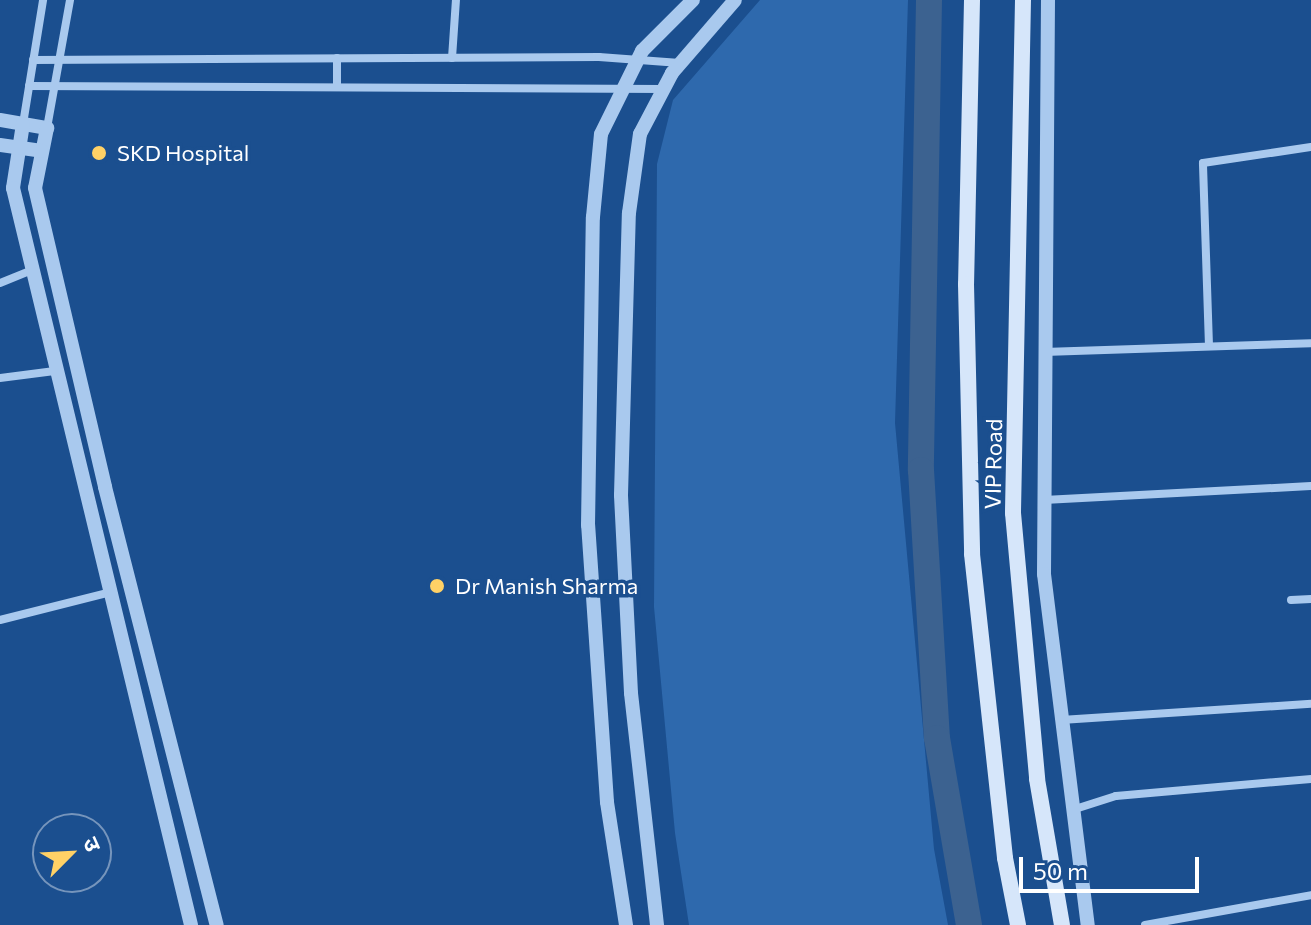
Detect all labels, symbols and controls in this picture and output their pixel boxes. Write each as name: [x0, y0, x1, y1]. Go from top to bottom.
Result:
place label: SKD Hospital: [117, 140, 249, 166]
marker: SKD Hospital: [88, 142, 110, 164]
street label: VIP Road: [979, 418, 1007, 510]
place label: Dr Manish Sharma: [455, 573, 638, 599]
marker: Dr Manish Sharma: [426, 575, 448, 597]
north arrow: [32, 813, 112, 893]
text: उ: [78, 832, 108, 855]
scale bar: [1023, 841, 1203, 891]
text: 50 m: [1033, 856, 1088, 885]

